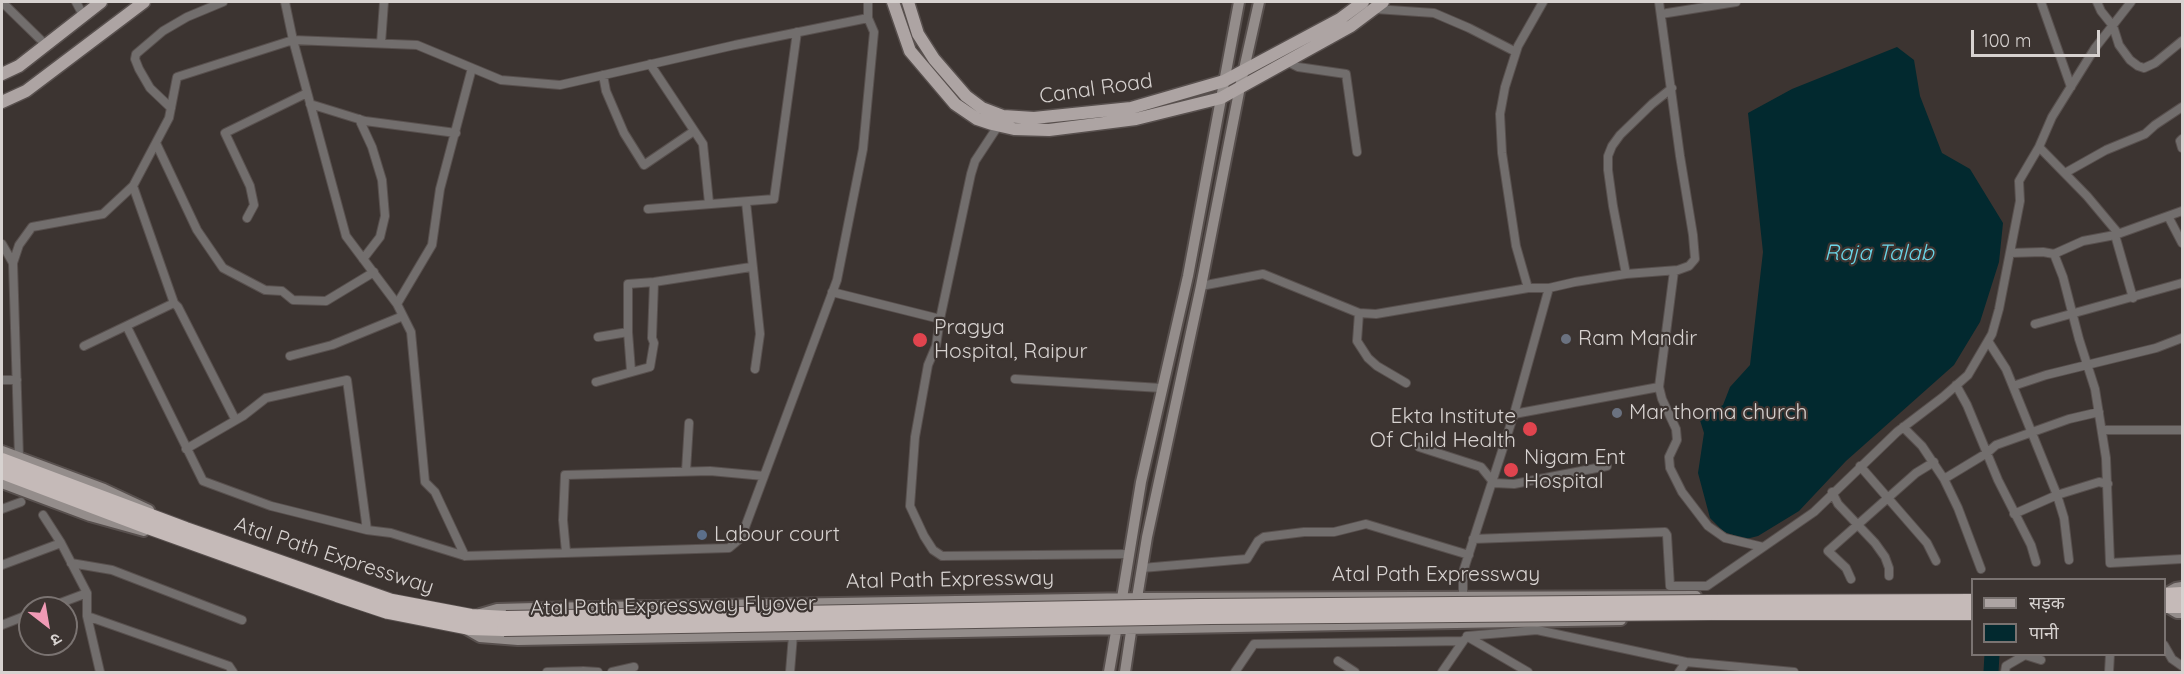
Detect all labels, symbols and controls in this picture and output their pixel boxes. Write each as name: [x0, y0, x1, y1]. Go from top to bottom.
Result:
scale bar: [1974, 18, 2103, 56]
text: 100 m: [1982, 29, 2031, 52]
street label: Canal Road: [1038, 69, 1154, 109]
water label: Raja Talab: [1824, 240, 1934, 266]
place label: Pragya Hospital, Raipur: [934, 315, 1087, 365]
place label: Ram Mandir: [1578, 326, 1697, 352]
marker: Pragya Hospital, Raipur: [911, 331, 929, 349]
marker: Ram Mandir: [1559, 332, 1573, 346]
place label: Mar thoma church: [1629, 400, 1807, 426]
place label: Ekta Institute Of Child Health: [1370, 404, 1516, 454]
marker: Mar thoma church: [1610, 406, 1624, 420]
marker: Ekta Institute Of Child Health: [1521, 420, 1539, 438]
place label: Nigam Ent Hospital: [1524, 445, 1626, 495]
marker: Nigam Ent Hospital: [1502, 461, 1520, 479]
street label: Atal Path Expressway: [231, 512, 437, 600]
place label: Labour court: [714, 522, 840, 548]
marker: Labour court: [695, 528, 709, 542]
street label: Atal Path Expressway: [1332, 562, 1540, 588]
street label: Atal Path Expressway: [846, 566, 1054, 594]
legend: [1971, 578, 2166, 656]
street label: Atal Path Expressway Flyover: [530, 591, 816, 621]
text: सड़क: [2029, 591, 2065, 614]
north arrow: [18, 596, 78, 656]
text: पानी: [2029, 621, 2059, 644]
text: उ: [47, 629, 65, 651]

